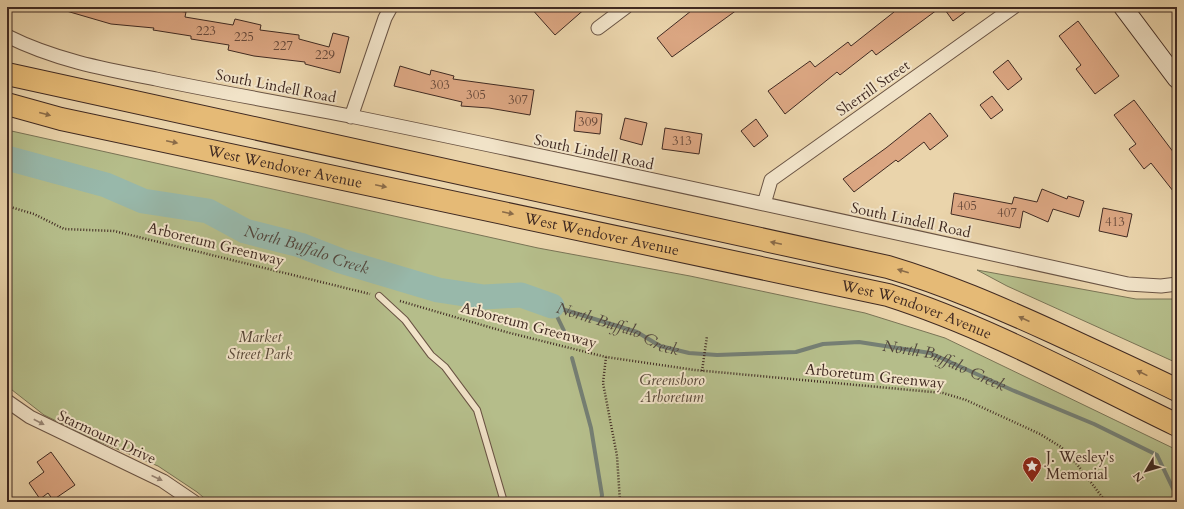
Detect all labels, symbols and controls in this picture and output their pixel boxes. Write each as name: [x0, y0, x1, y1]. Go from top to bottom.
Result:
house number: 223: [196, 22, 216, 40]
house number: 225: [234, 28, 254, 46]
house number: 227: [273, 37, 293, 55]
house number: 229: [315, 46, 335, 64]
street label: Sherrill Street: [832, 55, 914, 121]
street label: South Lindell Road: [214, 65, 338, 107]
house number: 303: [430, 76, 450, 94]
house number: 305: [466, 86, 486, 104]
house number: 307: [508, 91, 528, 109]
one-way arrow: [38, 112, 51, 118]
house number: 309: [578, 113, 598, 131]
street label: South Lindell Road: [532, 130, 656, 174]
house number: 313: [672, 132, 692, 150]
one-way arrow: [166, 140, 178, 146]
street label: West Wendover Avenue: [205, 140, 364, 193]
one-way arrow: [375, 183, 387, 189]
house number: 405: [957, 197, 977, 215]
street label: South Lindell Road: [849, 198, 973, 242]
house number: 407: [997, 204, 1017, 222]
street label: West Wendover Avenue: [522, 208, 681, 260]
one-way arrow: [502, 210, 514, 216]
house number: 413: [1105, 213, 1125, 231]
street label: Arboretum Greenway: [146, 217, 287, 271]
water label: North Buffalo Creek: [242, 220, 371, 280]
one-way arrow: [770, 239, 783, 245]
one-way arrow: [897, 268, 909, 274]
street label: West Wendover Avenue: [839, 275, 995, 344]
street label: Arboretum Greenway: [459, 297, 599, 353]
water label: North Buffalo Creek: [554, 297, 681, 361]
one-way arrow: [1018, 316, 1030, 322]
park label: Market Street Park: [227, 327, 293, 364]
water label: North Buffalo Creek: [881, 335, 1009, 397]
street label: Arboretum Greenway: [804, 359, 946, 393]
park label: Greensboro Arboretum: [639, 370, 705, 407]
one-way arrow: [1136, 370, 1148, 376]
street label: Starmount Drive: [54, 405, 160, 469]
one-way arrow: [34, 419, 45, 426]
place label: J. Wesley's Memorial: [1044, 447, 1114, 484]
north arrow: [1126, 451, 1166, 491]
place icon: J. Wesley's Memorial: [1021, 455, 1043, 483]
text: N: [1129, 468, 1147, 485]
one-way arrow: [151, 475, 162, 481]

